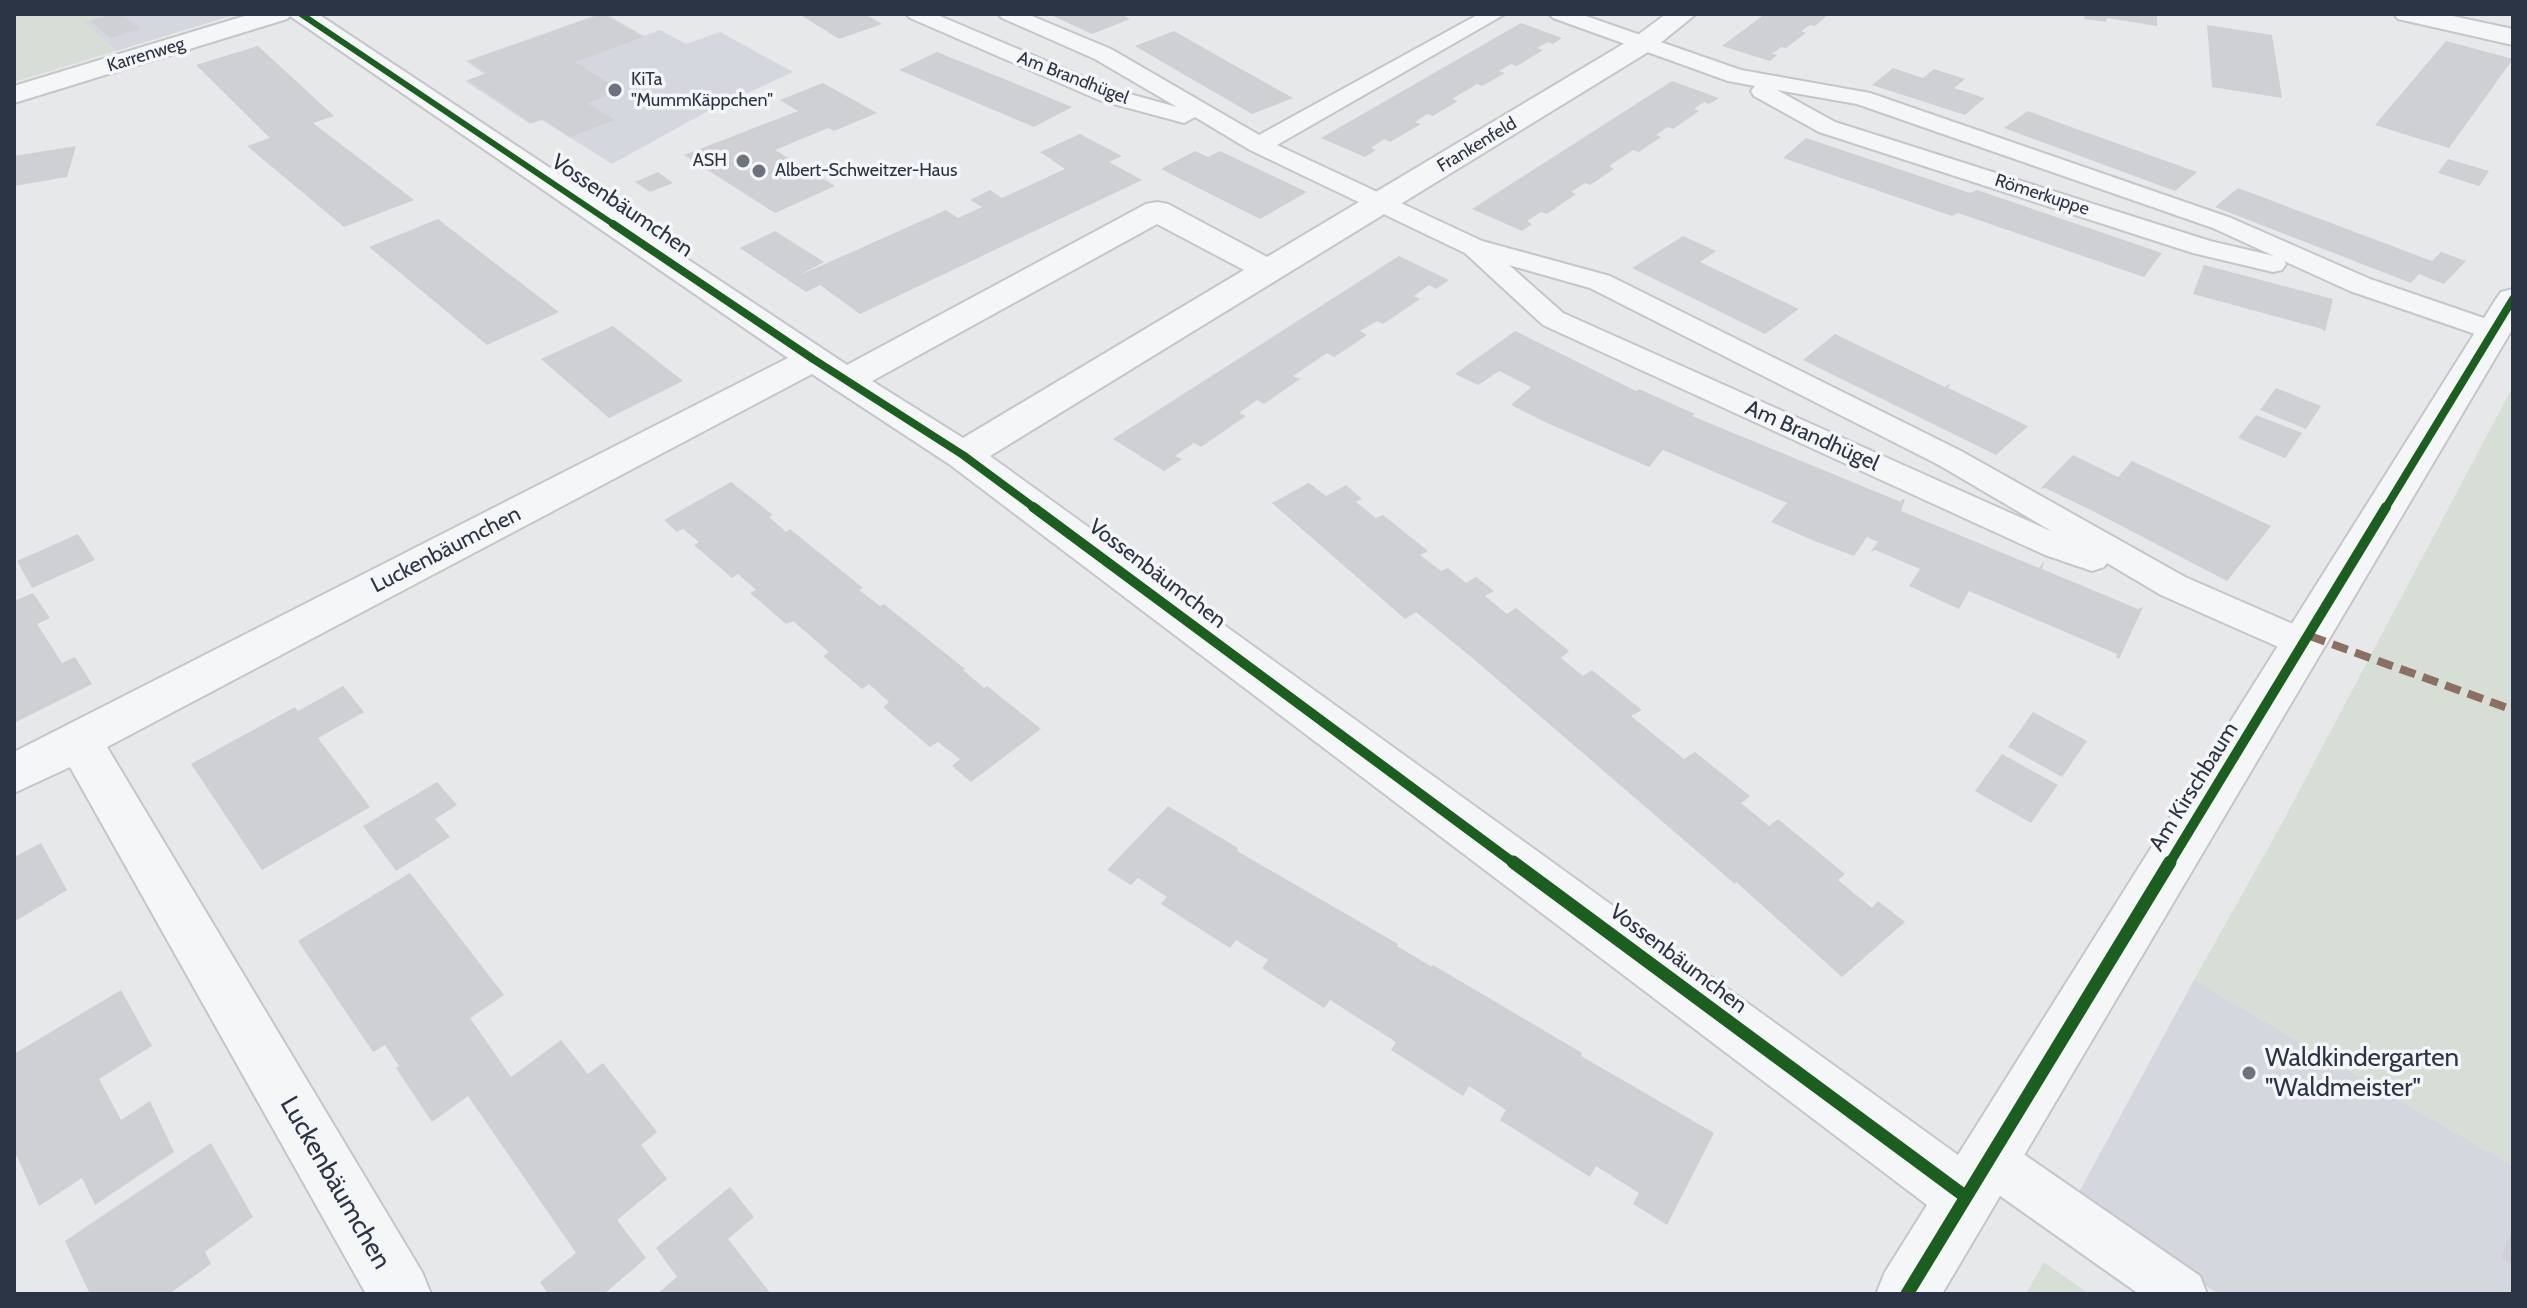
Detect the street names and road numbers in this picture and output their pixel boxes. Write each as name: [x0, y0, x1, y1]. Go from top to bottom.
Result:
street label: Karrenweg: [104, 33, 188, 77]
street label: Am Brandhügel: [1014, 47, 1132, 109]
street label: Frankenfeld: [1433, 113, 1521, 177]
street label: Vossenbäumchen: [546, 149, 698, 263]
street label: Römerkuppe: [1992, 170, 2092, 220]
street label: Am Brandhügel: [1741, 395, 1883, 477]
street label: Luckenbäumchen: [367, 501, 525, 599]
street label: Vossenbäumchen: [1083, 514, 1231, 634]
street label: Am Kirschbaum: [2144, 718, 2244, 856]
street label: Vossenbäumchen: [1604, 899, 1752, 1019]
street label: Luckenbäumchen: [273, 1091, 397, 1275]

